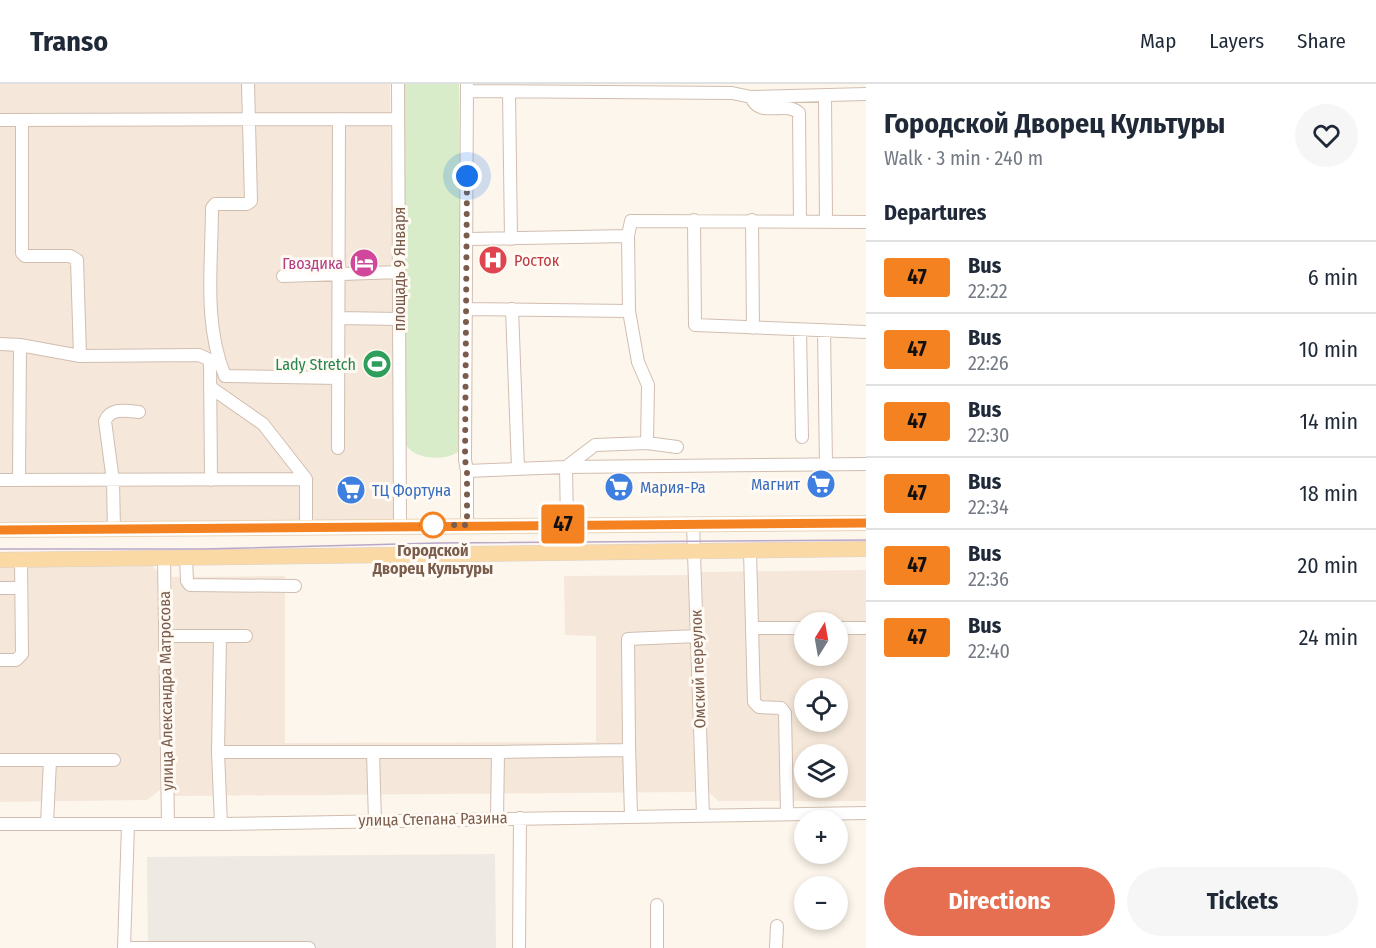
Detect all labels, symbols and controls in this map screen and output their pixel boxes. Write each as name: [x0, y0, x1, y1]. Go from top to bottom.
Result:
text: Transo: [30, 25, 108, 58]
text: Map: [1140, 28, 1176, 54]
text: Layers: [1209, 28, 1264, 54]
text: Share: [1297, 28, 1346, 54]
button: heart: [1295, 104, 1358, 167]
text: Городской Дворец Культуры: [884, 107, 1225, 140]
text: Walk · 3 min · 240 m: [884, 146, 1043, 170]
your location: [452, 161, 482, 191]
text: Departures: [884, 199, 986, 226]
street label: площадь 9 Января: [390, 207, 409, 331]
hospital icon: Росток: [477, 244, 509, 276]
hotel icon: Гвоздика: [348, 247, 380, 279]
place label: Росток: [514, 251, 560, 270]
text: Bus: [968, 252, 1001, 279]
place label: Гвоздика: [282, 254, 343, 273]
text: 47: [907, 264, 927, 290]
text: 6 min: [1308, 264, 1358, 291]
text: 22:22: [968, 279, 1008, 303]
text: Bus: [968, 324, 1001, 351]
text: 47: [907, 336, 927, 362]
text: 10 min: [1299, 336, 1358, 363]
sports icon: Lady Stretch: [361, 348, 393, 380]
text: 22:26: [968, 351, 1009, 375]
place label: Lady Stretch: [275, 355, 356, 374]
text: Bus: [968, 396, 1001, 423]
text: 47: [907, 408, 927, 434]
text: 14 min: [1300, 408, 1358, 435]
text: 22:30: [968, 423, 1010, 447]
supermarket icon: Магнит: [805, 468, 837, 500]
text: Bus: [968, 468, 1001, 495]
supermarket icon: Мария-Ра: [603, 471, 635, 503]
supermarket icon: ТЦ Фортуна: [335, 474, 367, 506]
place label: Магнит: [751, 475, 800, 494]
place label: Мария-Ра: [640, 478, 706, 497]
text: 47: [907, 480, 927, 506]
text: 18 min: [1299, 480, 1358, 507]
place label: ТЦ Фортуна: [372, 481, 451, 500]
text: 22:34: [968, 495, 1009, 519]
line badge: 47: [536, 504, 590, 544]
text: 47: [553, 511, 573, 537]
marker: Городской Дворец Культуры: [420, 512, 446, 538]
text: Bus: [968, 540, 1001, 567]
place label: Городской Дворец Культуры: [372, 541, 493, 578]
text: 47: [907, 552, 927, 578]
text: 20 min: [1298, 552, 1358, 579]
text: 22:36: [968, 567, 1009, 591]
street label: улица Александра Матросова: [155, 591, 177, 791]
street label: Омский переулок: [686, 609, 710, 729]
north arrow: [794, 612, 848, 666]
map controls: [794, 612, 848, 930]
text: Bus: [968, 612, 1001, 639]
text: 47: [907, 624, 927, 650]
text: 24 min: [1299, 624, 1358, 651]
text: 22:40: [968, 639, 1010, 663]
button: locate: [794, 678, 848, 732]
button: layers: [794, 744, 848, 798]
street label: улица Степана Разина: [358, 808, 508, 830]
button: +: [794, 810, 848, 864]
button: Directions: [884, 867, 1115, 936]
button: Tickets: [1127, 867, 1358, 936]
button: −: [794, 876, 848, 930]

